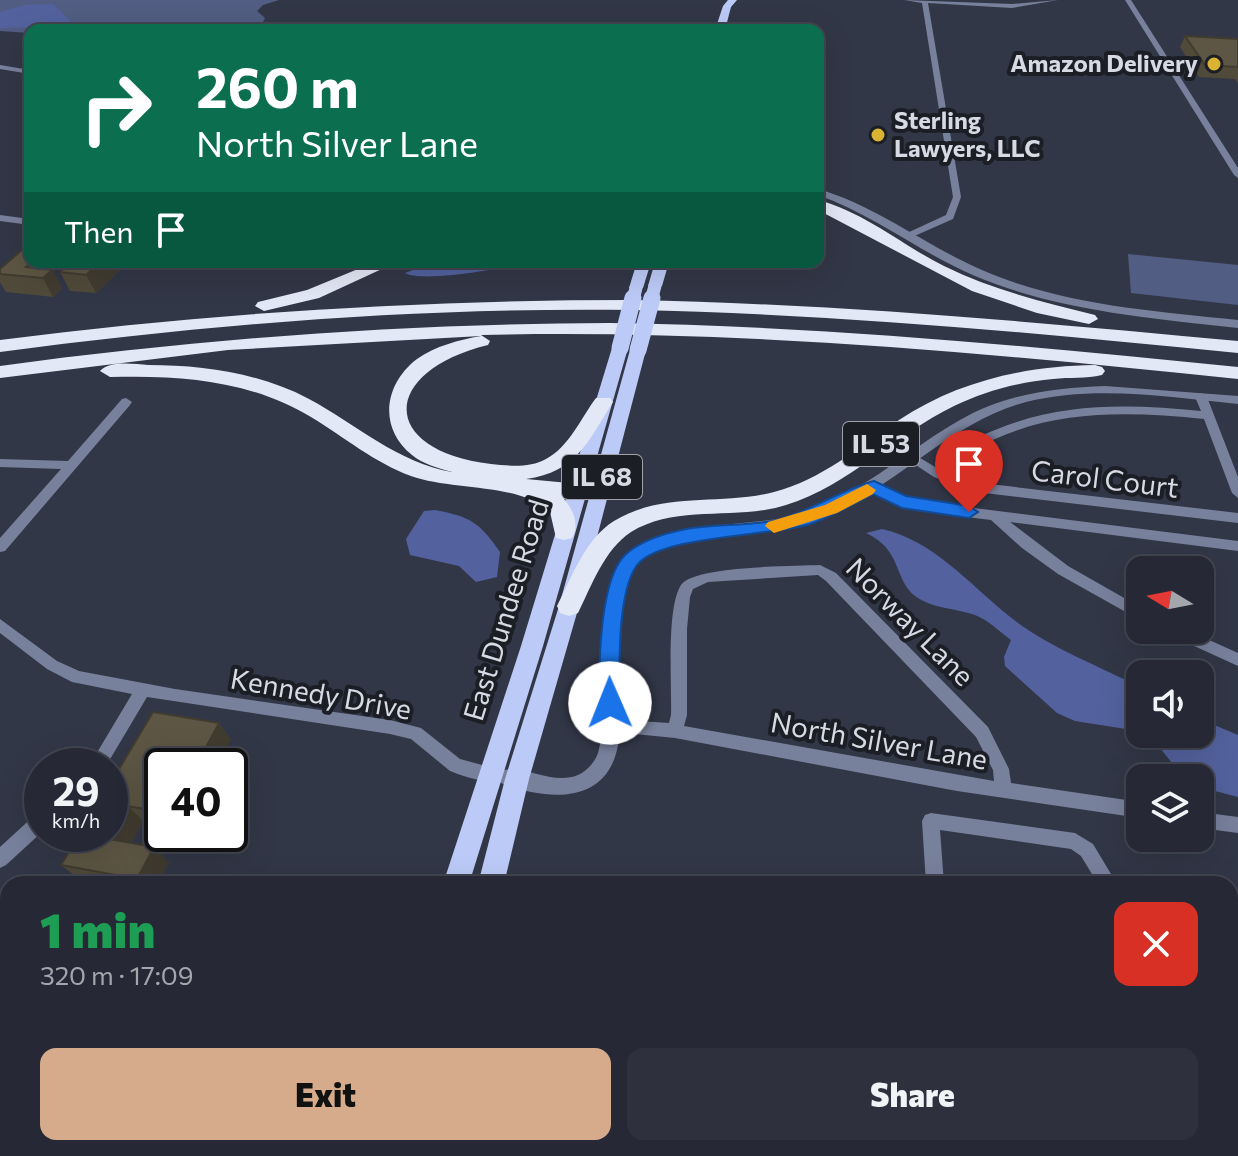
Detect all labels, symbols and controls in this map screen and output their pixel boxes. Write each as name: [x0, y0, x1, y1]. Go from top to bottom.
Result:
place label: Amazon Delivery: [1010, 48, 1198, 77]
text: 260 m: [196, 51, 359, 120]
marker: Amazon Delivery: [1205, 55, 1223, 73]
icon: right: [64, 56, 168, 160]
place label: Sterling Lawyers, LLC: [894, 105, 1041, 162]
text: North Silver Lane: [196, 120, 478, 164]
marker: Sterling Lawyers, LLC: [869, 126, 887, 144]
icon: arrive: [149, 208, 193, 252]
text: Then: [64, 212, 133, 249]
road number: IL 53: [843, 422, 919, 466]
pin: [935, 430, 1003, 512]
icon: arrive: [947, 442, 991, 486]
street label: Carol Court: [1030, 452, 1181, 504]
road number: IL 68: [562, 455, 642, 499]
street label: East Dundee Road: [455, 495, 555, 724]
street label: Norway Lane: [840, 550, 982, 692]
north arrow: [1126, 556, 1214, 644]
map controls: [1126, 556, 1214, 852]
street label: Kennedy Drive: [228, 660, 414, 726]
button: sound: [1126, 660, 1214, 748]
position arrow: [568, 661, 652, 745]
street label: North Silver Lane: [768, 704, 990, 776]
speed limit sign: 40: [144, 748, 248, 852]
button: layers: [1126, 764, 1214, 852]
text: 29: [52, 765, 100, 814]
text: km/h: [52, 808, 100, 832]
text: 1 min: [40, 899, 155, 958]
button: close: [1114, 902, 1198, 986]
text: 320 m · 17:09: [40, 959, 194, 990]
button: Exit: [40, 1048, 611, 1140]
button: Share: [627, 1048, 1198, 1140]

